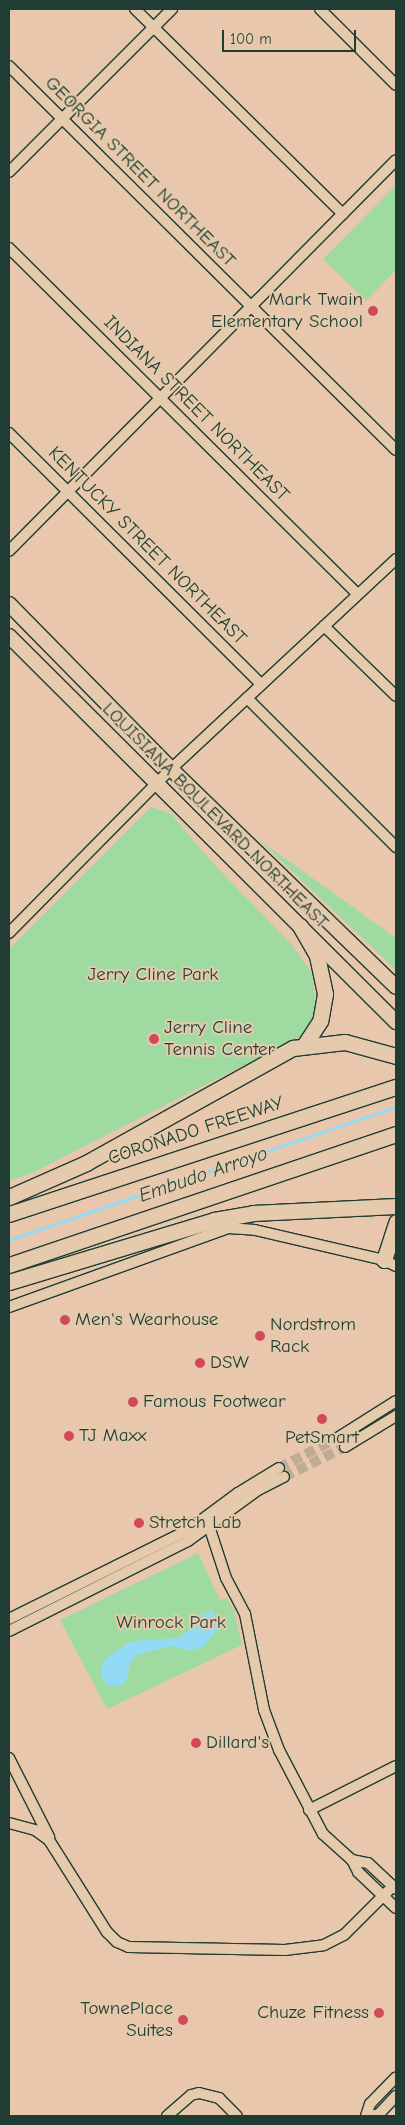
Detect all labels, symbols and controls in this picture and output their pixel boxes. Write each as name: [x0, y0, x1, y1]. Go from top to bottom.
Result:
scale bar: [225, 20, 359, 52]
text: 100 m: [230, 30, 272, 48]
street label: GEORGIA STREET NORTHEAST: [40, 72, 240, 272]
place label: Mark Twain Elementary School: [211, 289, 363, 333]
marker: Mark Twain Elementary School: [367, 305, 379, 317]
street label: INDIANA STREET NORTHEAST: [98, 311, 294, 507]
street label: KENTUCKY STREET NORTHEAST: [43, 442, 251, 650]
street label: LOUISIANA BOULEVARD NORTHEAST: [97, 698, 333, 934]
park label: Jerry Cline Park: [87, 964, 219, 986]
place label: Jerry Cline Tennis Center: [164, 1017, 275, 1061]
marker: Jerry Cline Tennis Center: [148, 1033, 160, 1045]
street label: CORONADO FREEWAY: [105, 1092, 287, 1170]
water label: Embudo Arroyo: [135, 1141, 271, 1207]
place label: Men's Wearhouse: [75, 1309, 218, 1331]
marker: Men's Wearhouse: [59, 1314, 71, 1326]
place label: Nordstrom Rack: [270, 1314, 356, 1358]
marker: Nordstrom Rack: [254, 1330, 266, 1342]
place label: DSW: [210, 1352, 249, 1374]
marker: DSW: [194, 1357, 206, 1369]
place label: Famous Footwear: [143, 1391, 286, 1413]
marker: Famous Footwear: [127, 1396, 139, 1408]
marker: PetSmart: [316, 1413, 328, 1425]
place label: TJ Maxx: [79, 1425, 147, 1447]
place label: PetSmart: [285, 1427, 359, 1449]
marker: TJ Maxx: [63, 1430, 75, 1442]
place label: Stretch Lab: [149, 1512, 241, 1534]
marker: Stretch Lab: [133, 1517, 145, 1529]
park label: Winrock Park: [116, 1612, 226, 1634]
place label: Dillard's: [206, 1732, 269, 1754]
marker: Dillard's: [190, 1737, 202, 1749]
place label: TownePlace Suites: [80, 1998, 173, 2042]
place label: Chuze Fitness: [257, 2002, 369, 2024]
marker: Chuze Fitness: [373, 2007, 385, 2019]
marker: TownePlace Suites: [177, 2014, 189, 2026]

